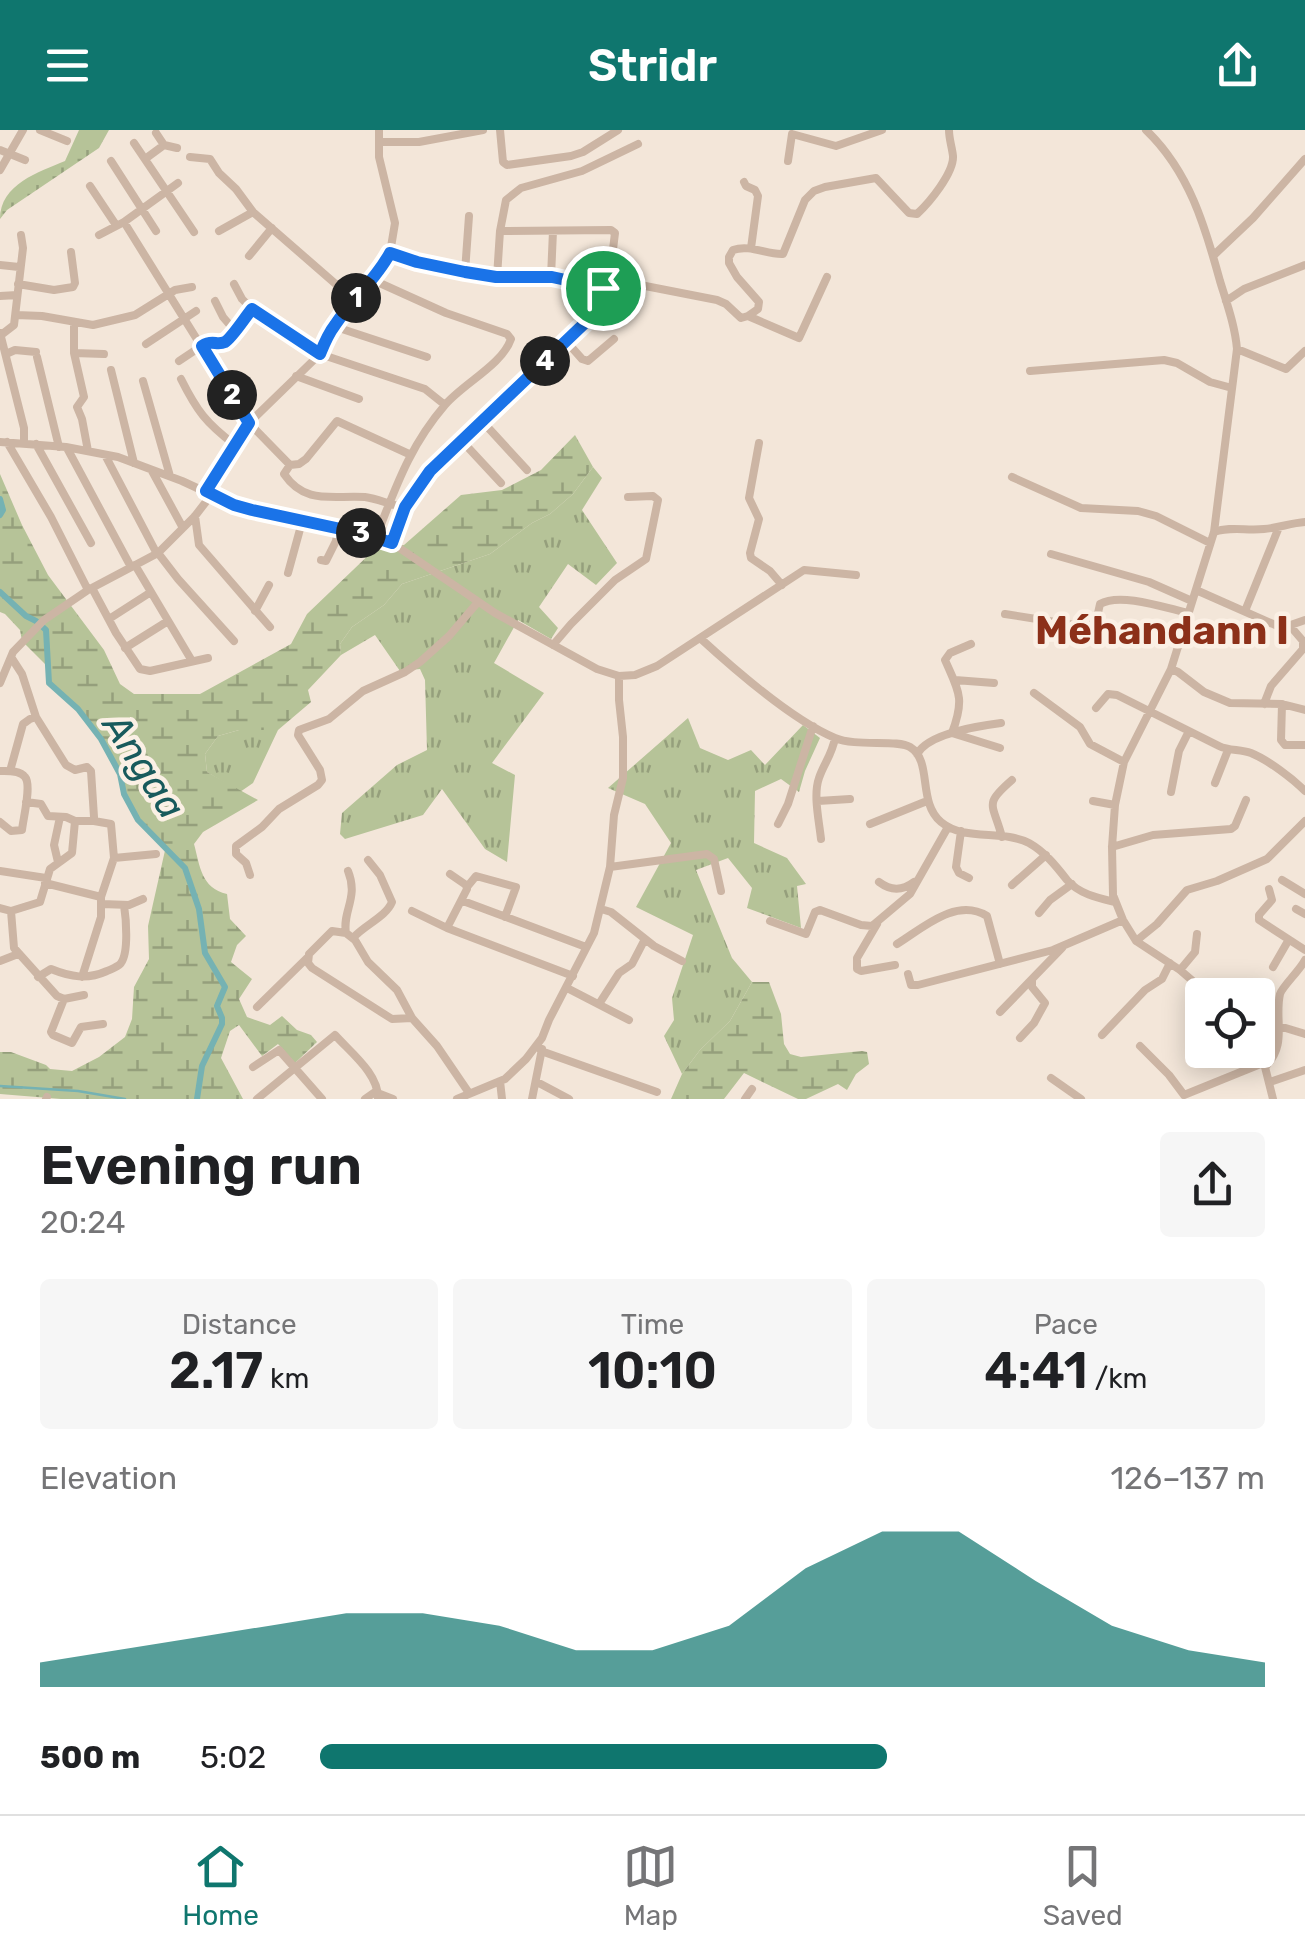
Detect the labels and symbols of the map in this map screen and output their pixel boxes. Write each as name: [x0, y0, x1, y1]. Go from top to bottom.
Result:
pin: [561, 246, 646, 331]
pin: 1: [331, 273, 381, 323]
pin: 4: [520, 336, 570, 386]
pin: 2: [207, 370, 257, 420]
pin: 3: [336, 508, 386, 558]
district label: Méhandann I: [1035, 607, 1289, 654]
water label: Angaa: [92, 703, 195, 827]

